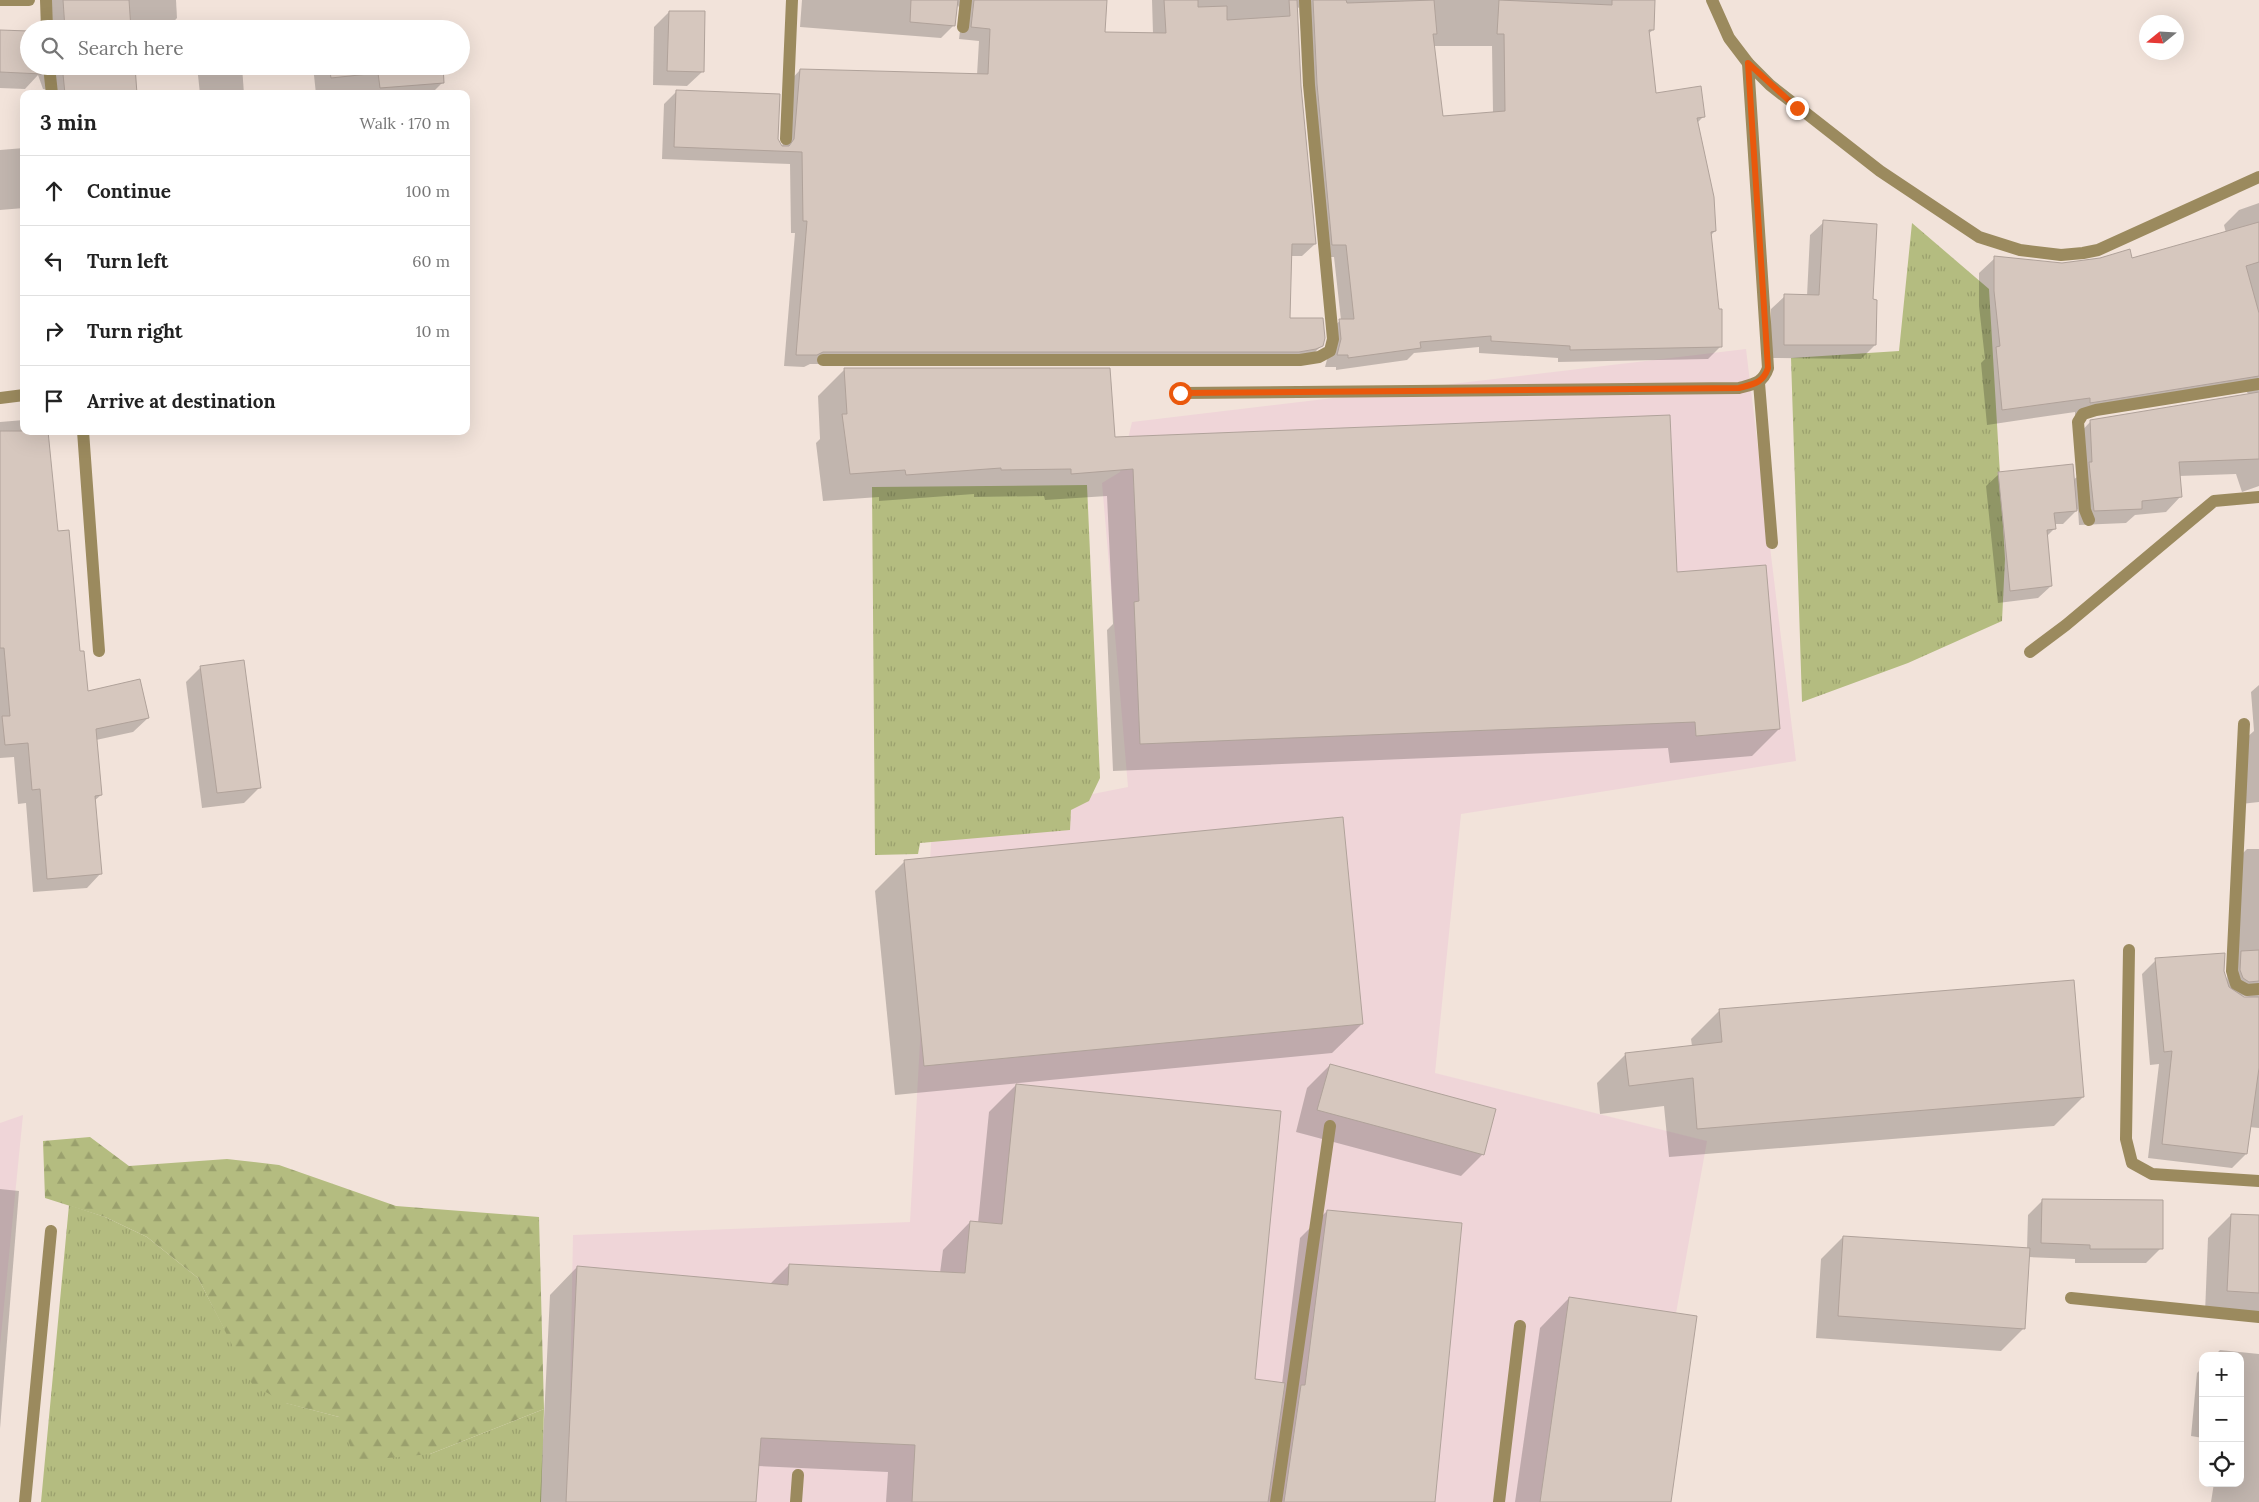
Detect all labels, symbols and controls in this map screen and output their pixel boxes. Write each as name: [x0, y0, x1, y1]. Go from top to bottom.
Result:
north arrow: [2139, 15, 2184, 60]
search box: [20, 20, 470, 75]
icon: search: [38, 34, 66, 62]
text: Search here: [78, 36, 184, 60]
route end: [1786, 97, 1809, 120]
text: 3 min: [40, 109, 97, 136]
text: Walk · 170 m: [359, 113, 450, 133]
icon: ahead: [40, 177, 68, 205]
text: Continue: [87, 179, 171, 203]
text: 100 m: [406, 181, 450, 201]
icon: left: [40, 247, 68, 275]
text: Turn left: [87, 249, 168, 273]
text: 60 m: [412, 251, 450, 271]
icon: right: [40, 317, 68, 345]
text: Turn right: [87, 319, 183, 343]
text: 10 m: [416, 321, 450, 341]
route start: [1169, 382, 1192, 405]
icon: arrive: [40, 387, 68, 415]
text: Arrive at destination: [87, 389, 276, 413]
map controls: [2199, 1352, 2244, 1487]
button: +: [2199, 1352, 2244, 1397]
button: −: [2199, 1397, 2244, 1442]
button: locate: [2199, 1442, 2244, 1487]

